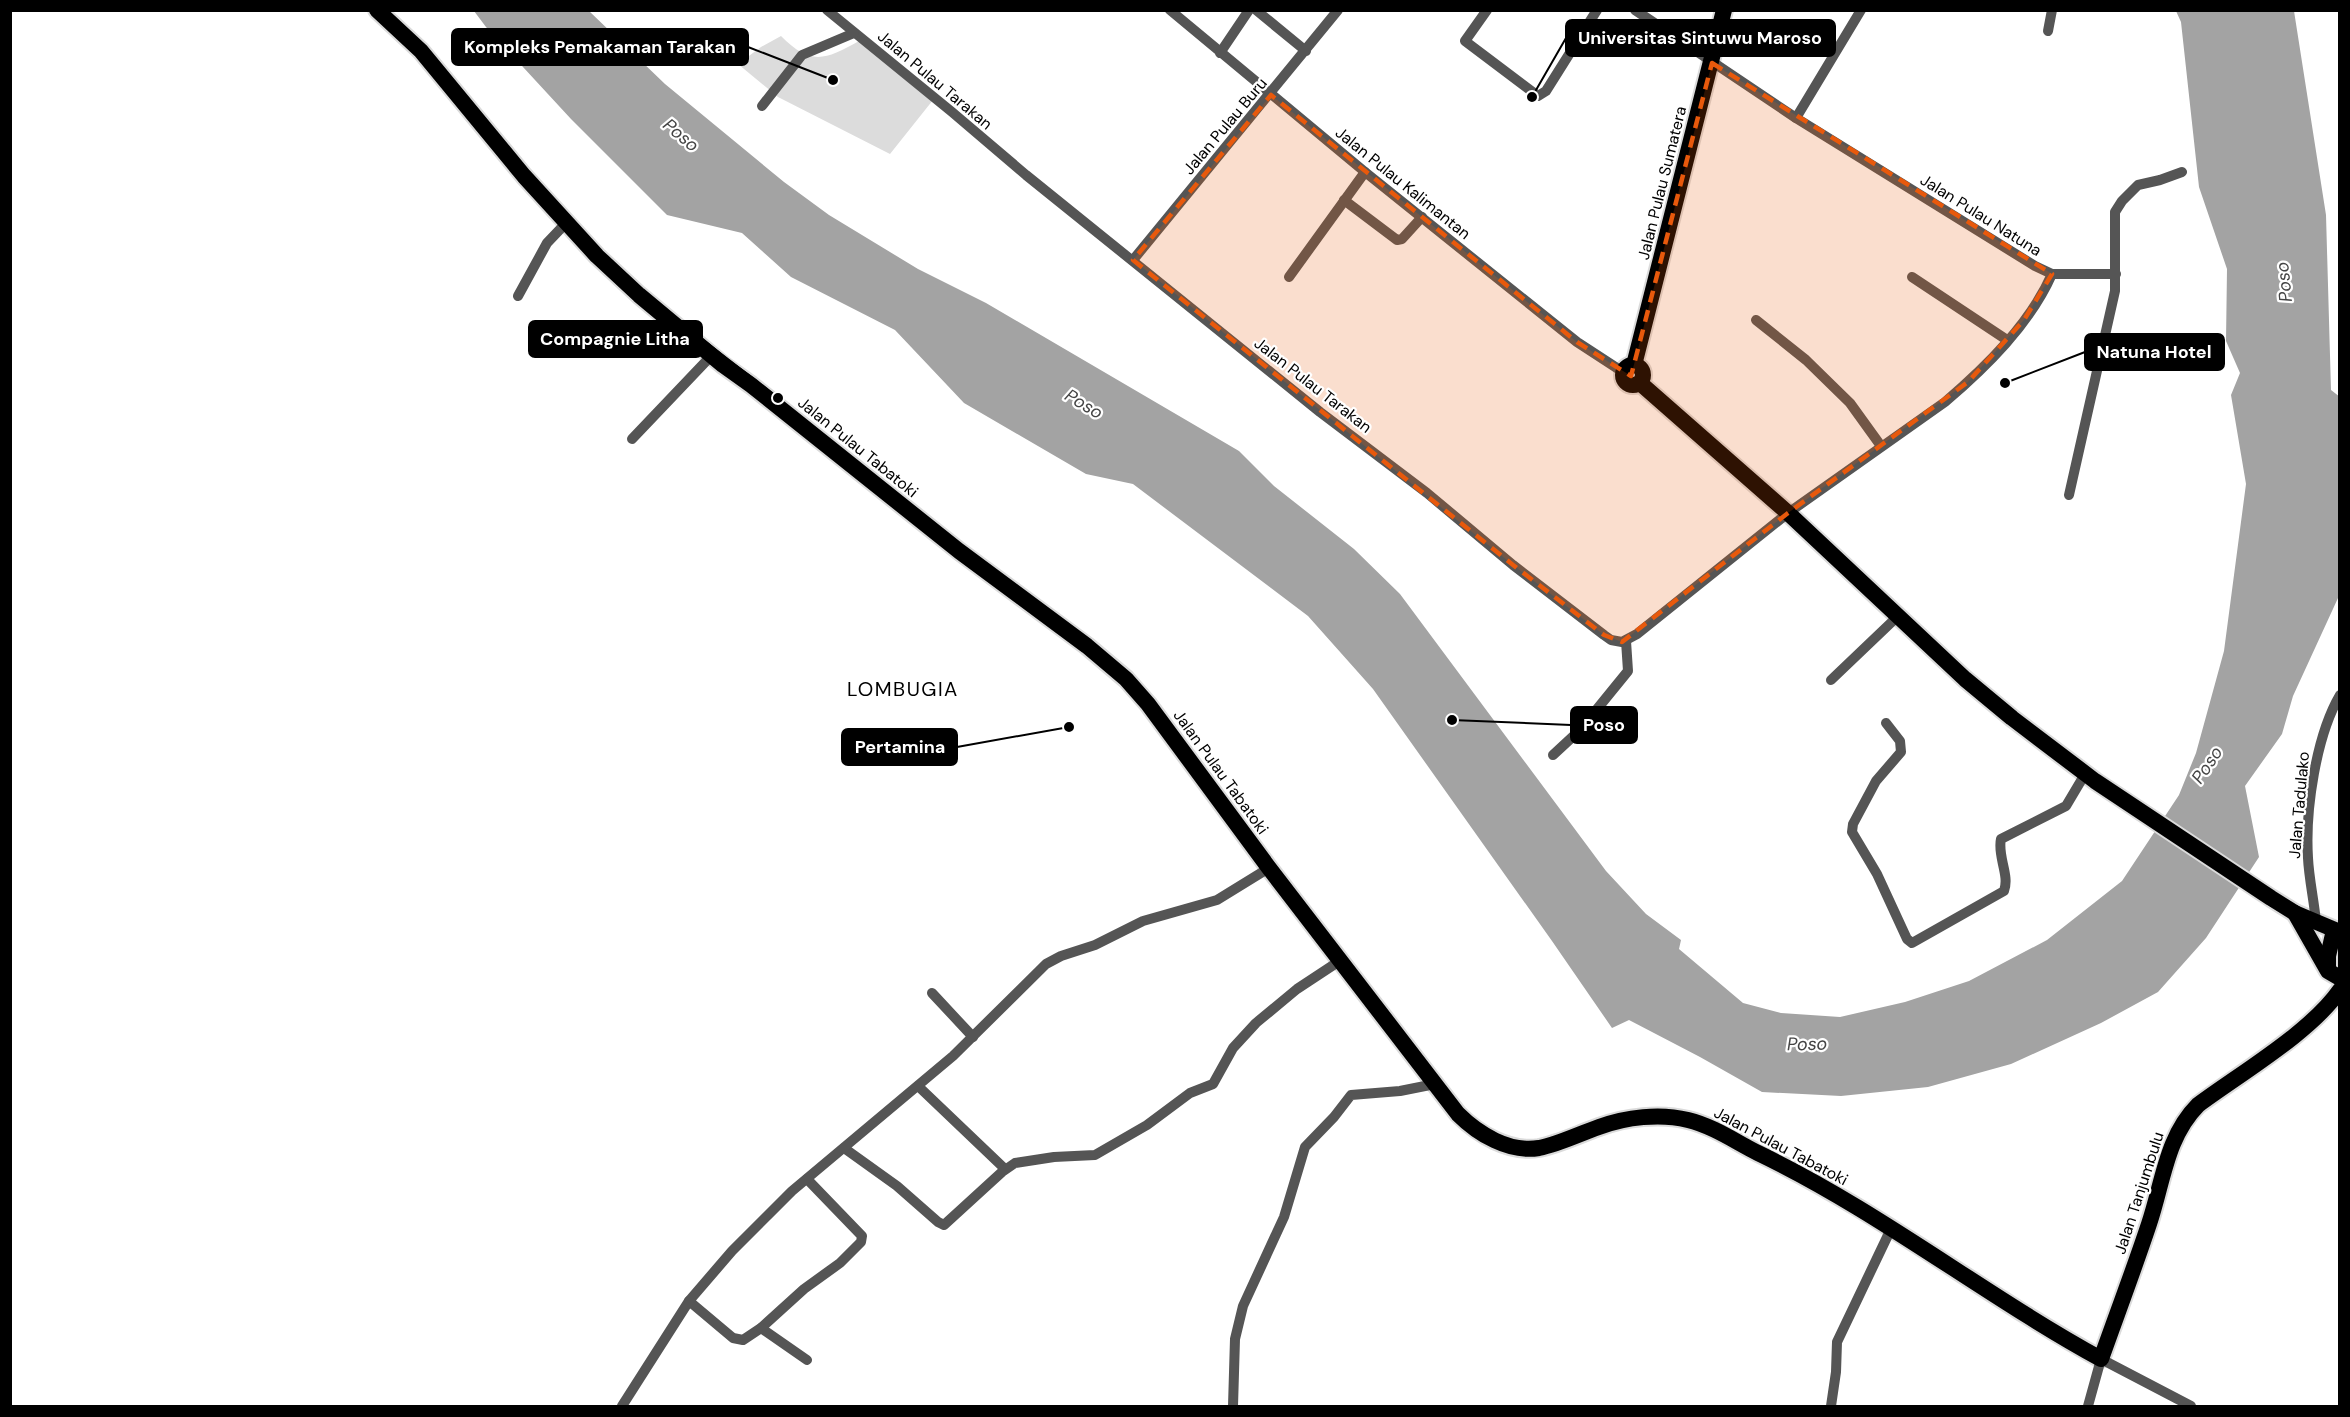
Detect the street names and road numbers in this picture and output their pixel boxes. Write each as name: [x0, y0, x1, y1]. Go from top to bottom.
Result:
street label: Jalan Pulau Tarakan: [873, 26, 997, 134]
street label: Jalan Pulau Buru: [1178, 73, 1272, 179]
street label: Jalan Pulau Sumatera: [1633, 104, 1691, 262]
street label: Jalan Pulau Kalimantan: [1331, 122, 1475, 244]
street label: Jalan Pulau Natuna: [1916, 169, 2046, 261]
street label: Jalan Pulau Tarakan: [1250, 333, 1376, 437]
street label: Jalan Pulau Tabatoki: [793, 392, 923, 502]
street label: Jalan Pulau Tabatoki: [1169, 706, 1273, 838]
street label: Jalan Tadulako: [2284, 751, 2314, 859]
street label: Jalan Pulau Tabatoki: [1710, 1102, 1852, 1190]
street label: Jalan Tanjumbulu: [2109, 1129, 2169, 1257]

